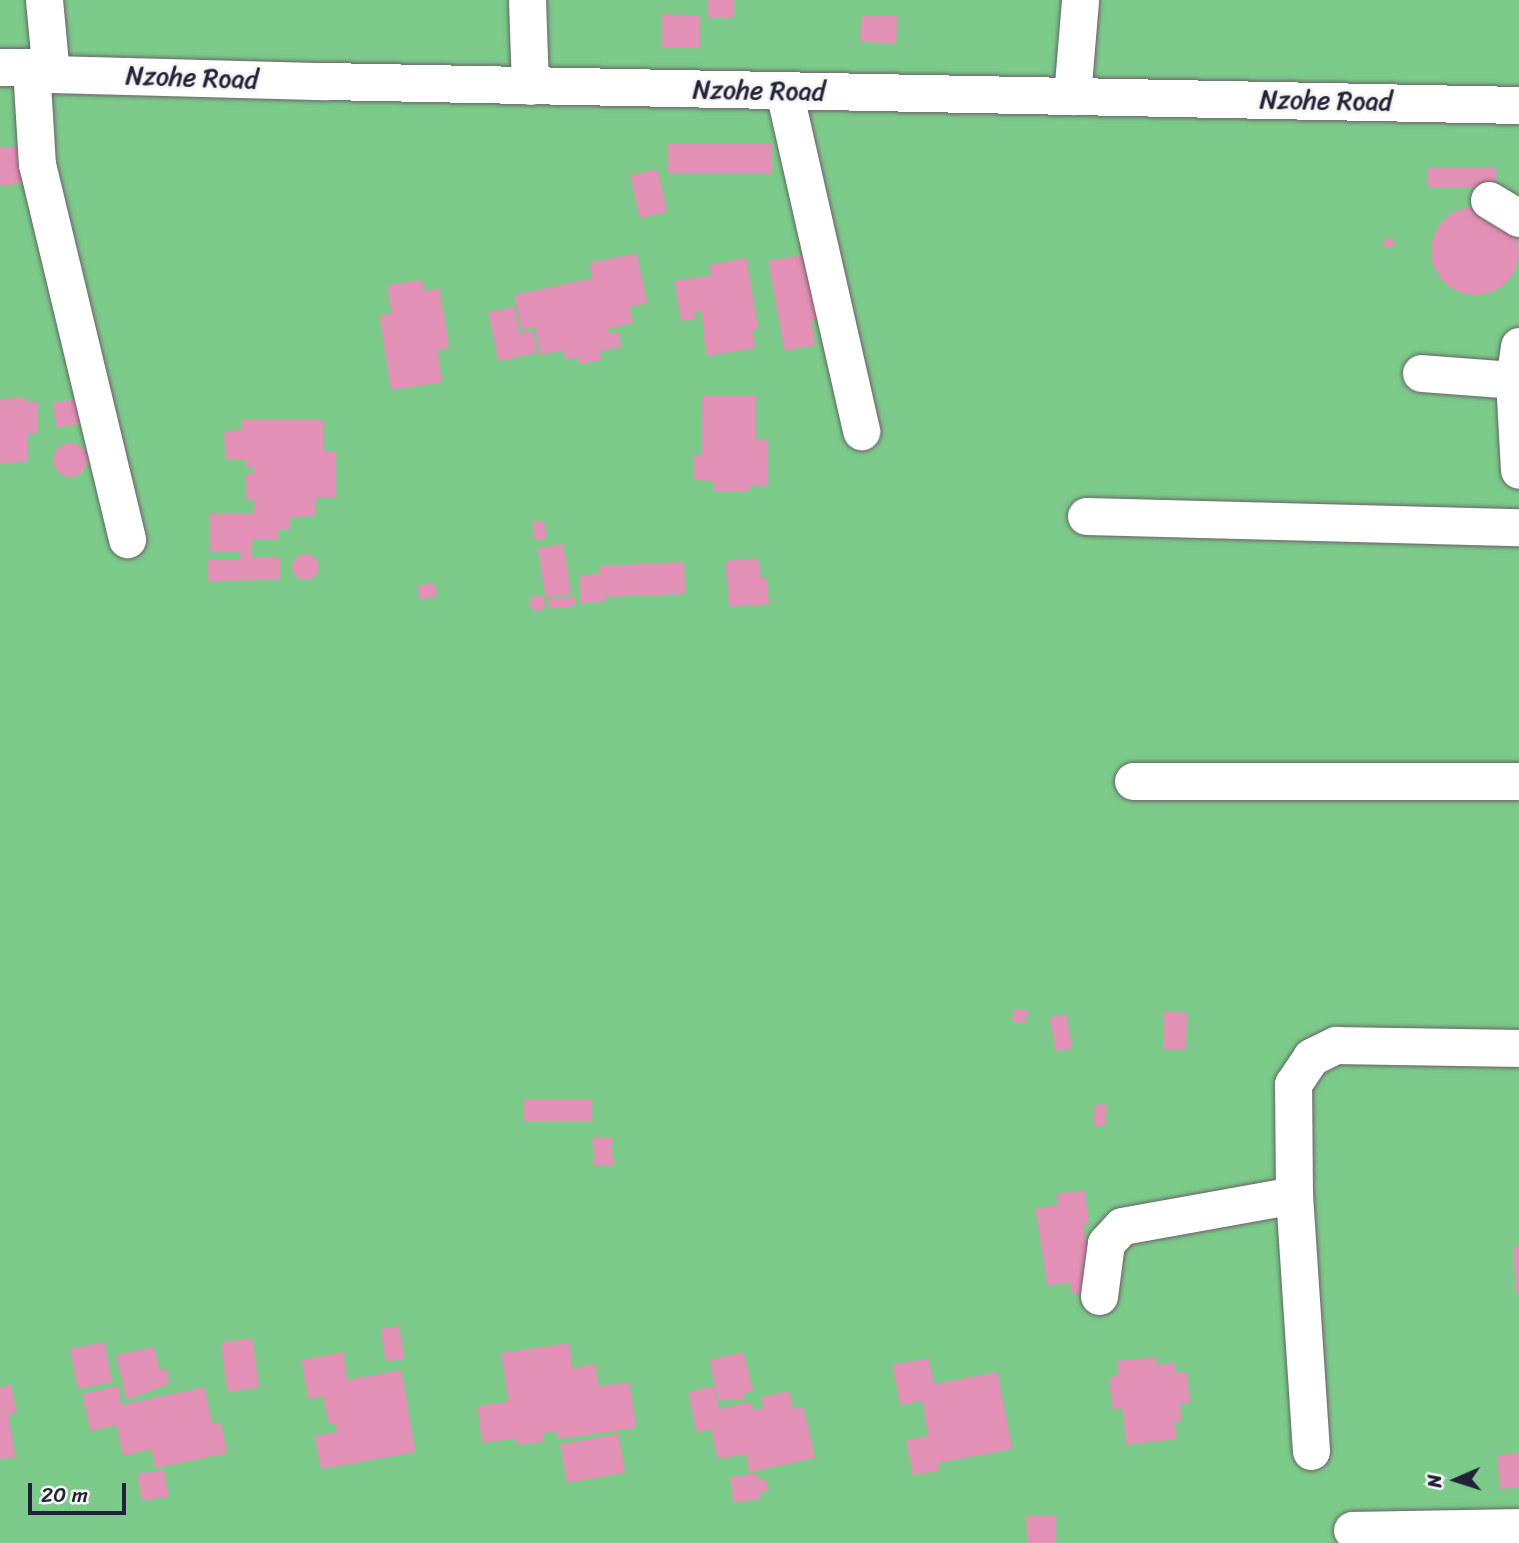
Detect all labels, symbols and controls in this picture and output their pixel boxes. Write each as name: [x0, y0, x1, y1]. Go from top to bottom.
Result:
street label: Nzohe Road: [125, 60, 259, 96]
street label: Nzohe Road: [692, 74, 826, 108]
street label: Nzohe Road: [1259, 84, 1393, 118]
north arrow: [1421, 1445, 1491, 1515]
scale bar: [32, 1470, 130, 1514]
text: N: [1418, 1474, 1451, 1489]
text: 20 m: [41, 1476, 88, 1514]

